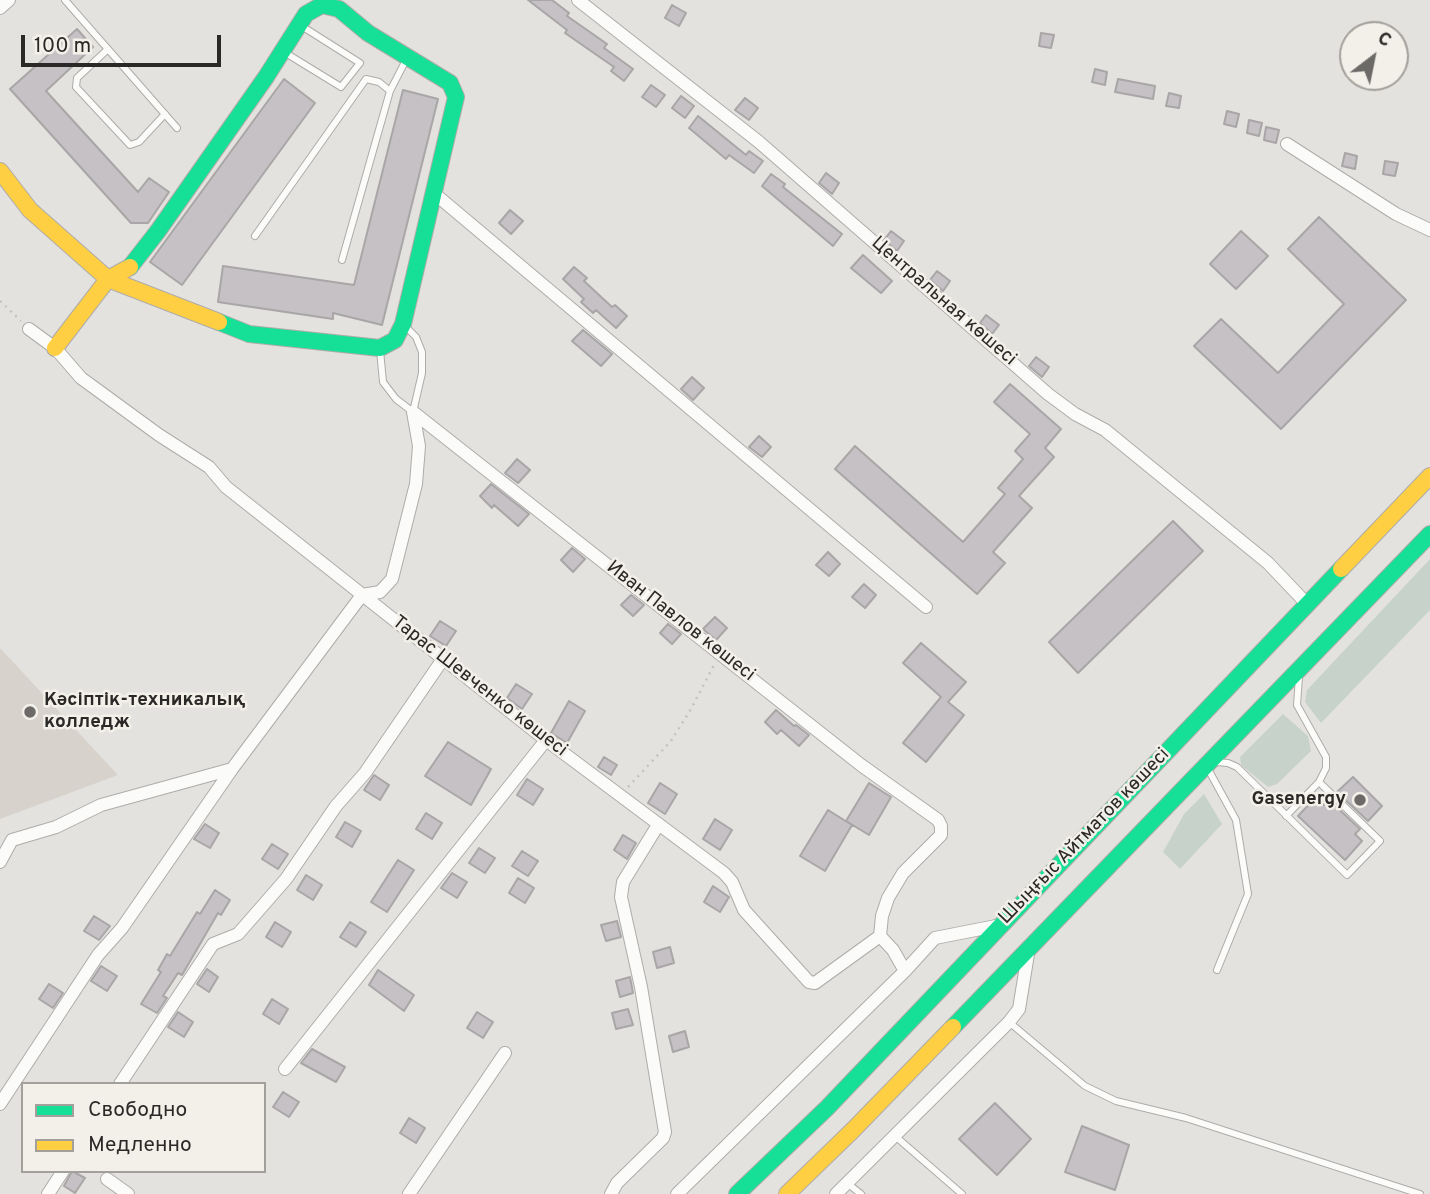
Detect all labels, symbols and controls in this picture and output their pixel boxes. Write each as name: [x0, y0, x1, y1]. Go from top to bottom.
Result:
scale bar: [24, 21, 224, 65]
north arrow: [1339, 21, 1409, 91]
text: С: [1373, 26, 1396, 53]
text: 100 m: [34, 33, 91, 60]
street label: Центральная көшесі: [866, 233, 1020, 371]
street label: Иван Павлов көшесі: [601, 557, 759, 687]
street label: Тарас Шевченко көшесі: [387, 612, 571, 762]
place label: Кәсіптік-техникалық колледж: [44, 690, 245, 734]
marker: Кәсіптік-техникалық колледж: [22, 704, 38, 720]
street label: Шыңғыс Айтматов көшесі: [995, 744, 1175, 930]
place label: Gasenergy: [1251, 789, 1346, 811]
marker: Gasenergy: [1352, 792, 1368, 808]
legend: [21, 1082, 266, 1173]
text: Свободно: [88, 1097, 187, 1124]
text: Медленно: [88, 1132, 192, 1159]

